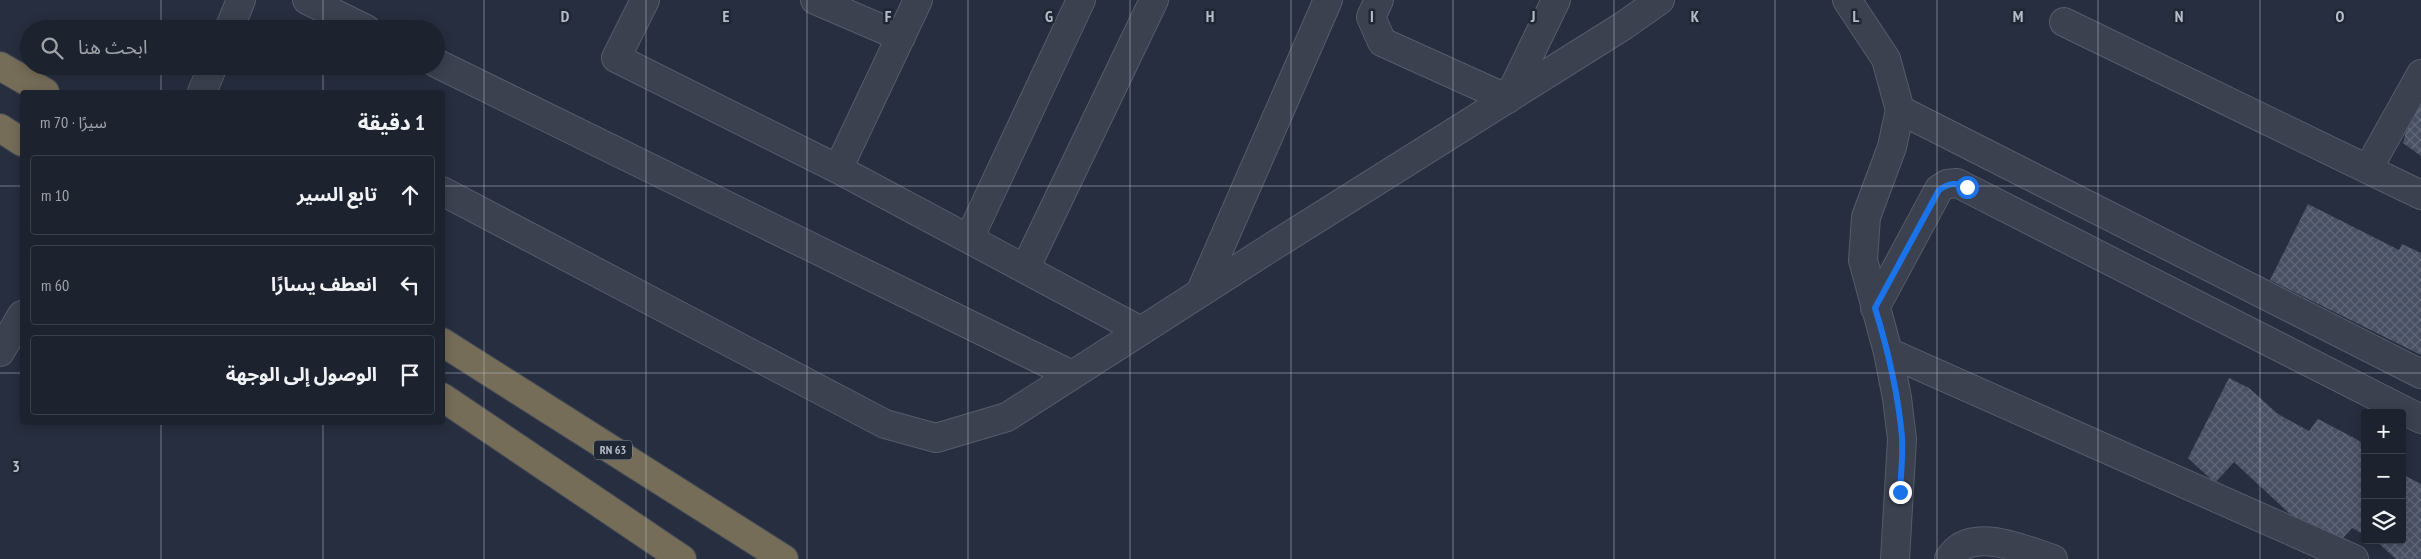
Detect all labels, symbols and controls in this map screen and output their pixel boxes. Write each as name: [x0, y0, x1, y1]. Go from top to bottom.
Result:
text: D: [561, 6, 570, 26]
text: E: [723, 6, 730, 26]
text: F: [885, 6, 892, 26]
text: G: [1045, 6, 1053, 26]
text: H: [1206, 6, 1214, 26]
text: I: [1370, 6, 1374, 26]
text: J: [1530, 6, 1535, 26]
text: K: [1691, 6, 1700, 26]
text: L: [1853, 6, 1860, 26]
text: M: [2013, 6, 2023, 26]
text: N: [2175, 6, 2183, 26]
text: O: [2336, 6, 2345, 26]
search box: [20, 20, 445, 75]
icon: search: [38, 34, 66, 62]
text: ابحث هنا: [78, 35, 147, 59]
text: 1 دقيقة: [358, 109, 425, 136]
text: سيرًا · 70 m: [40, 112, 107, 132]
route start: [1956, 176, 1979, 199]
icon: ahead: [396, 181, 424, 209]
text: تابع السير: [297, 182, 377, 206]
text: 10 m: [41, 185, 69, 205]
icon: left: [396, 271, 424, 299]
text: انعطف يسارًا: [271, 272, 377, 296]
text: 60 m: [41, 275, 69, 295]
icon: arrive: [396, 361, 424, 389]
text: الوصول إلى الوجهة: [226, 362, 377, 386]
map controls: [2361, 409, 2406, 544]
button: +: [2361, 409, 2406, 454]
road number: RN 63: [594, 440, 632, 460]
button: −: [2361, 454, 2406, 499]
text: 3: [12, 456, 20, 476]
route end: [1889, 481, 1912, 504]
button: layers: [2361, 499, 2406, 544]

